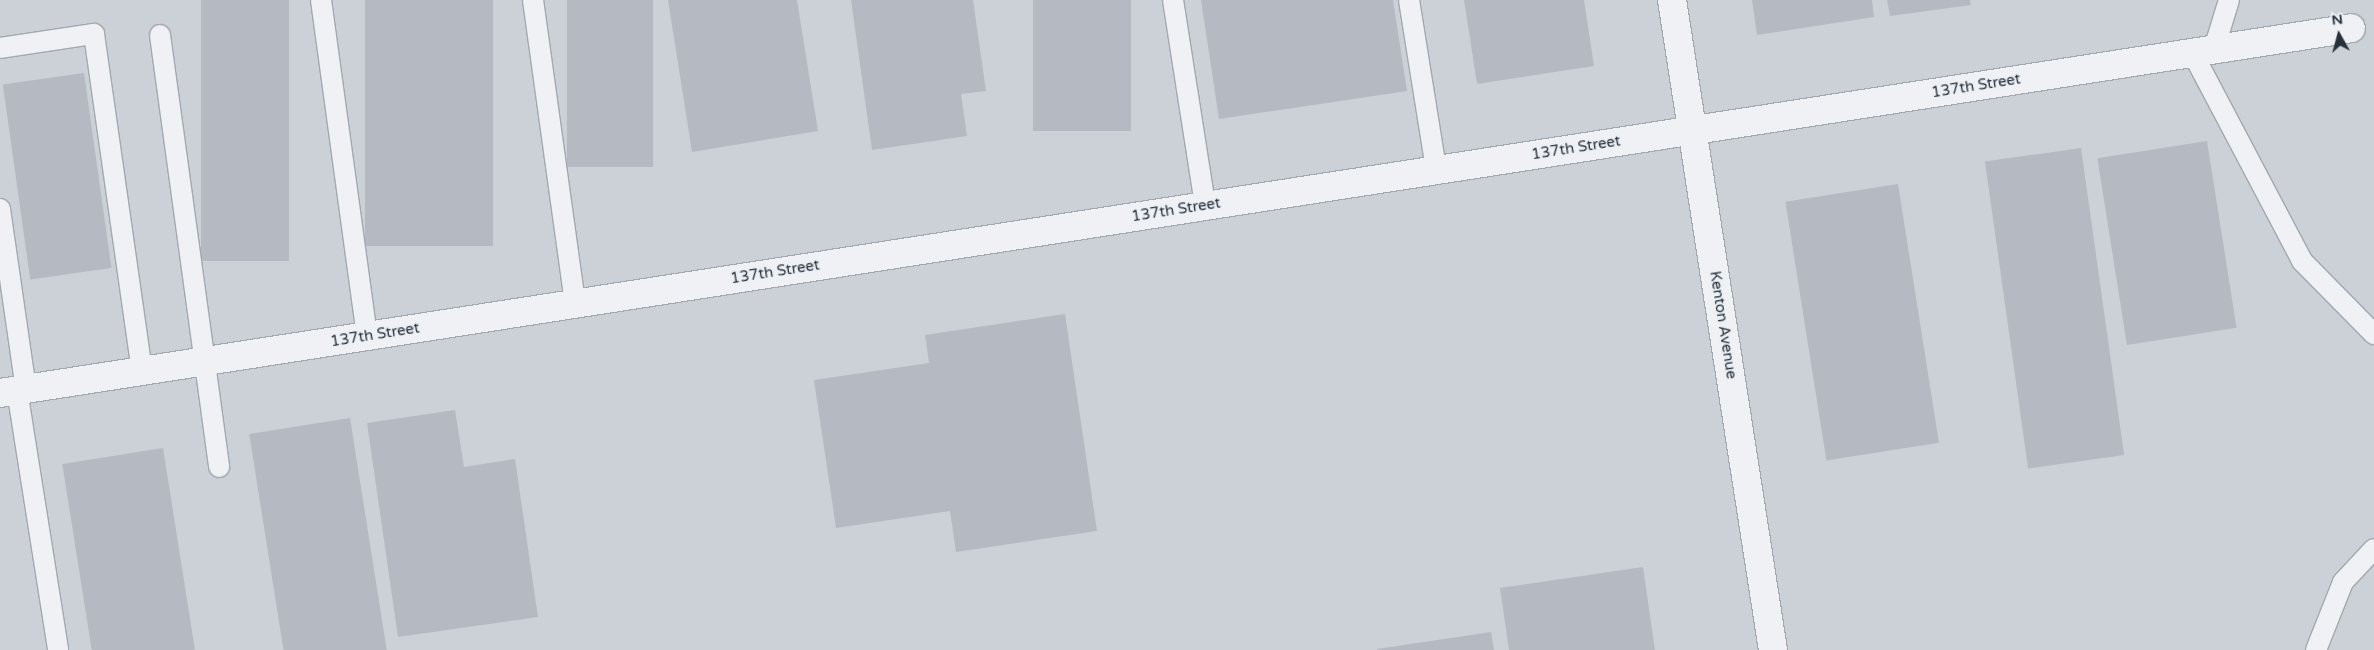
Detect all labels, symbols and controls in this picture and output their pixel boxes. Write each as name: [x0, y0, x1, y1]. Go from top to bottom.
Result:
north arrow: [2314, 10, 2364, 60]
text: N: [2330, 10, 2344, 29]
street label: 137th Street: [1930, 70, 2022, 102]
street label: 137th Street: [1530, 132, 1622, 164]
street label: 137th Street: [1130, 194, 1222, 226]
street label: 137th Street: [729, 256, 821, 288]
street label: Kenton Avenue: [1706, 270, 1740, 380]
street label: 137th Street: [329, 319, 421, 351]

